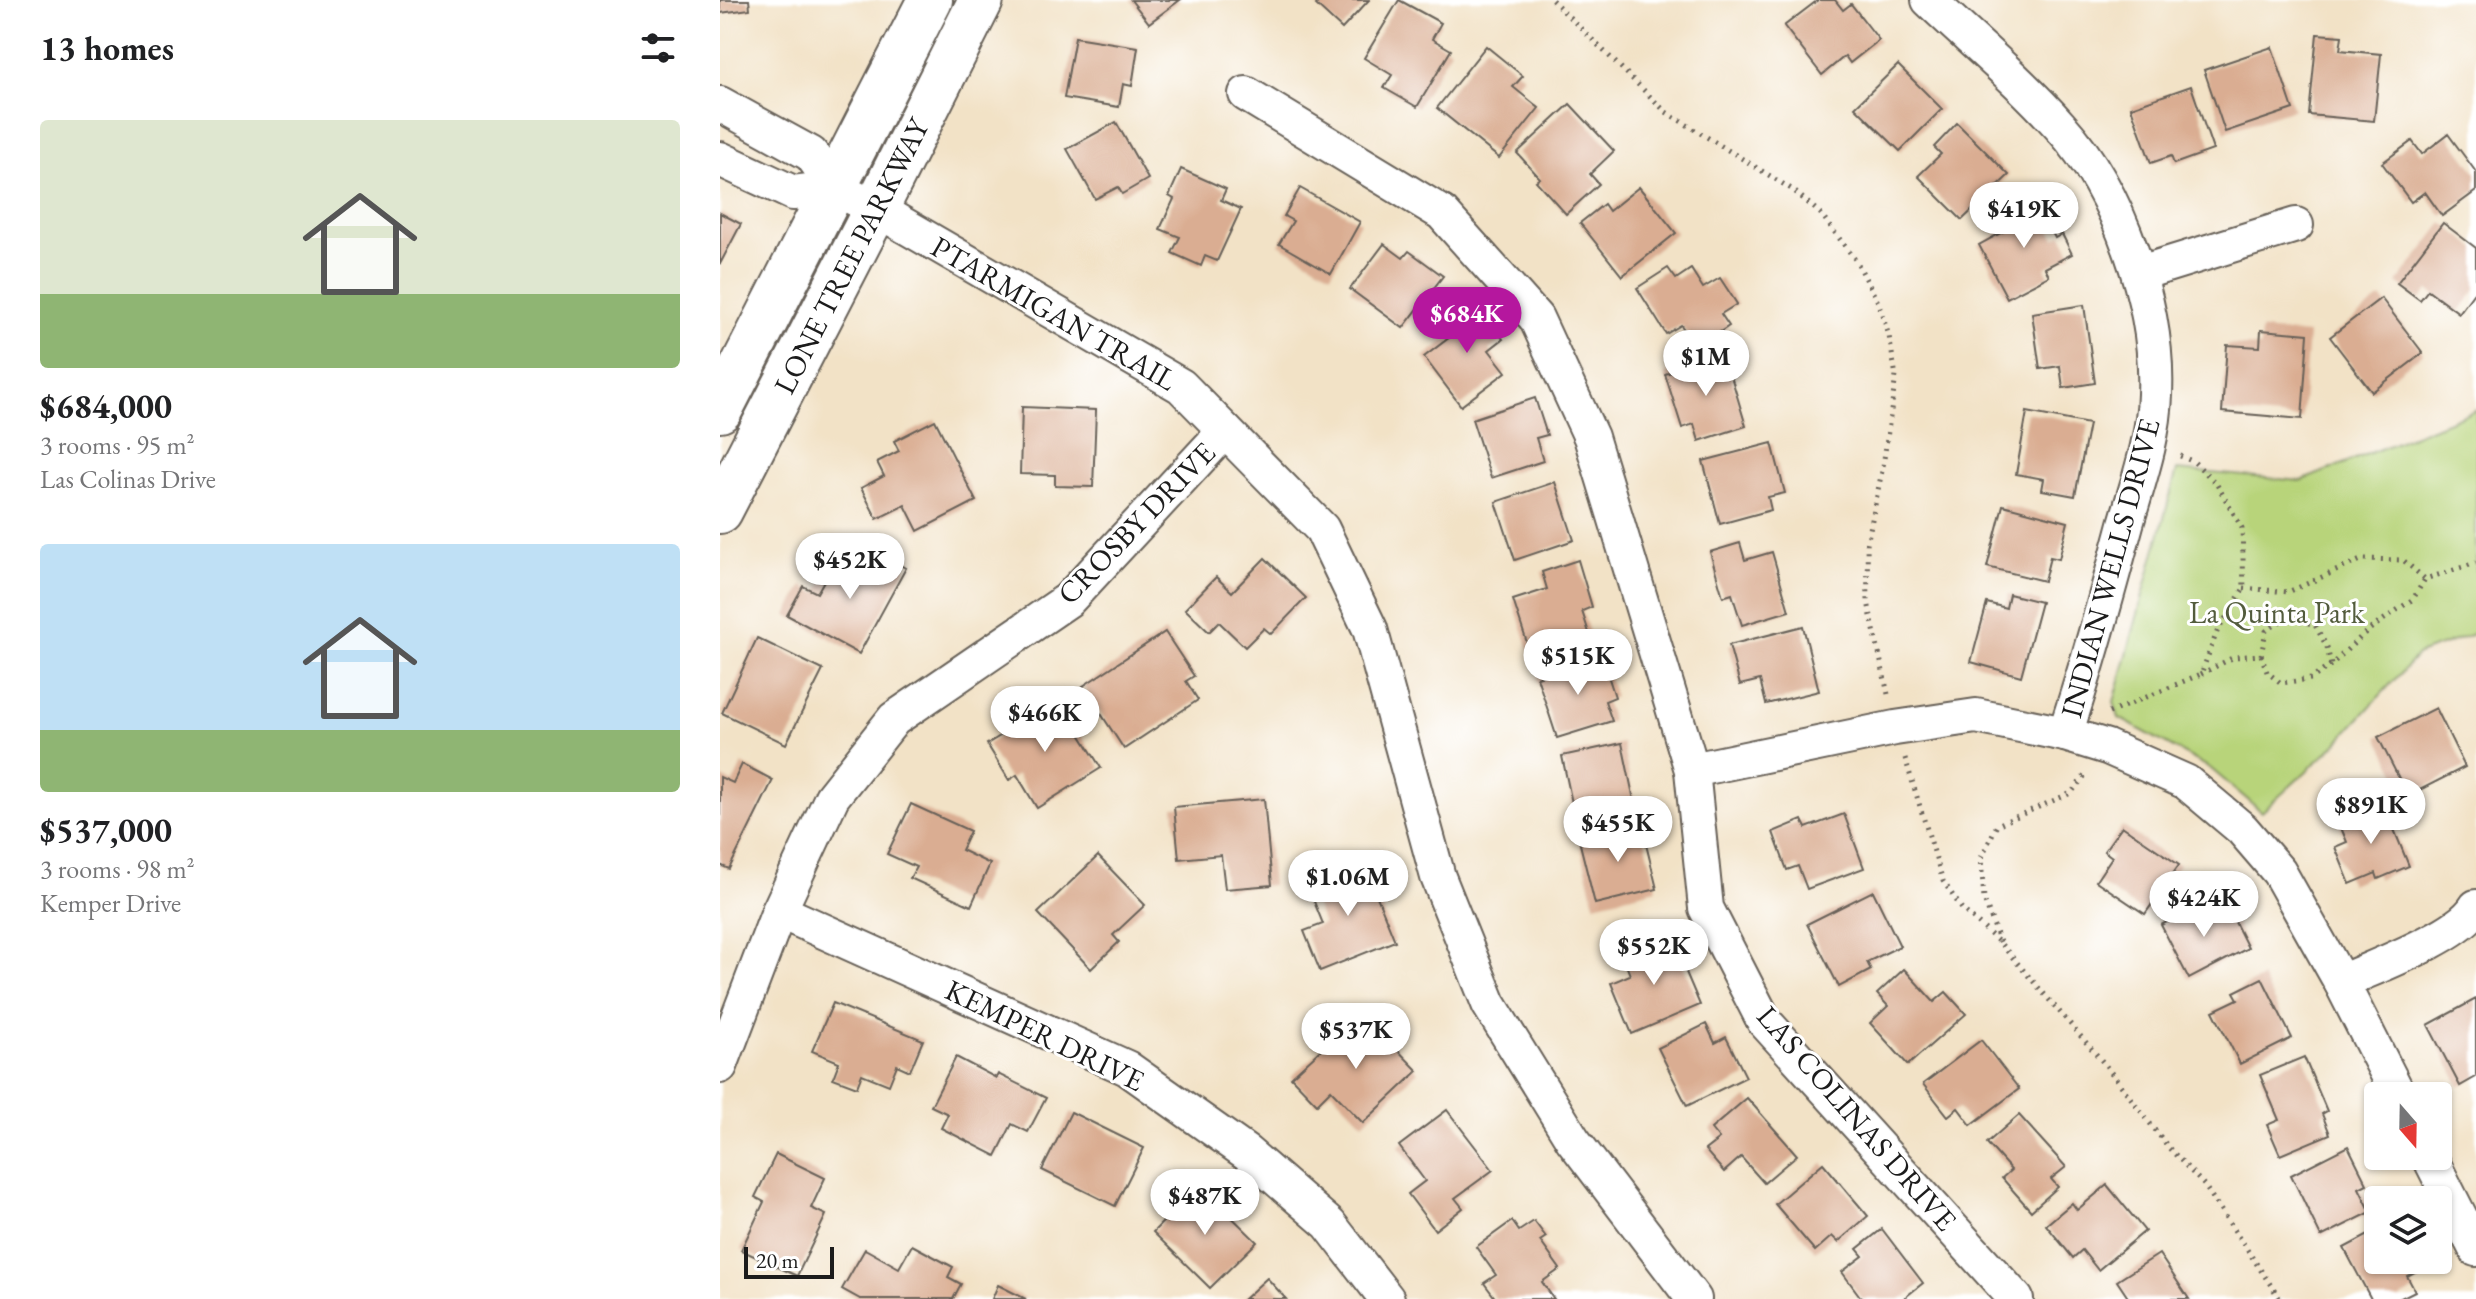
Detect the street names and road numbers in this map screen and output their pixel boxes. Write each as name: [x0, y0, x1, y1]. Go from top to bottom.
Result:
street label: LONE TREE PARKWAY: [765, 110, 938, 400]
street label: PTARMIGAN TRAIL: [924, 227, 1184, 399]
street label: INDIAN WELLS DRIVE: [2051, 414, 2169, 722]
street label: CROSBY DRIVE: [1049, 433, 1223, 612]
street label: KEMPER DRIVE: [939, 970, 1151, 1100]
street label: LAS COLINAS DRIVE: [1748, 997, 1966, 1239]

